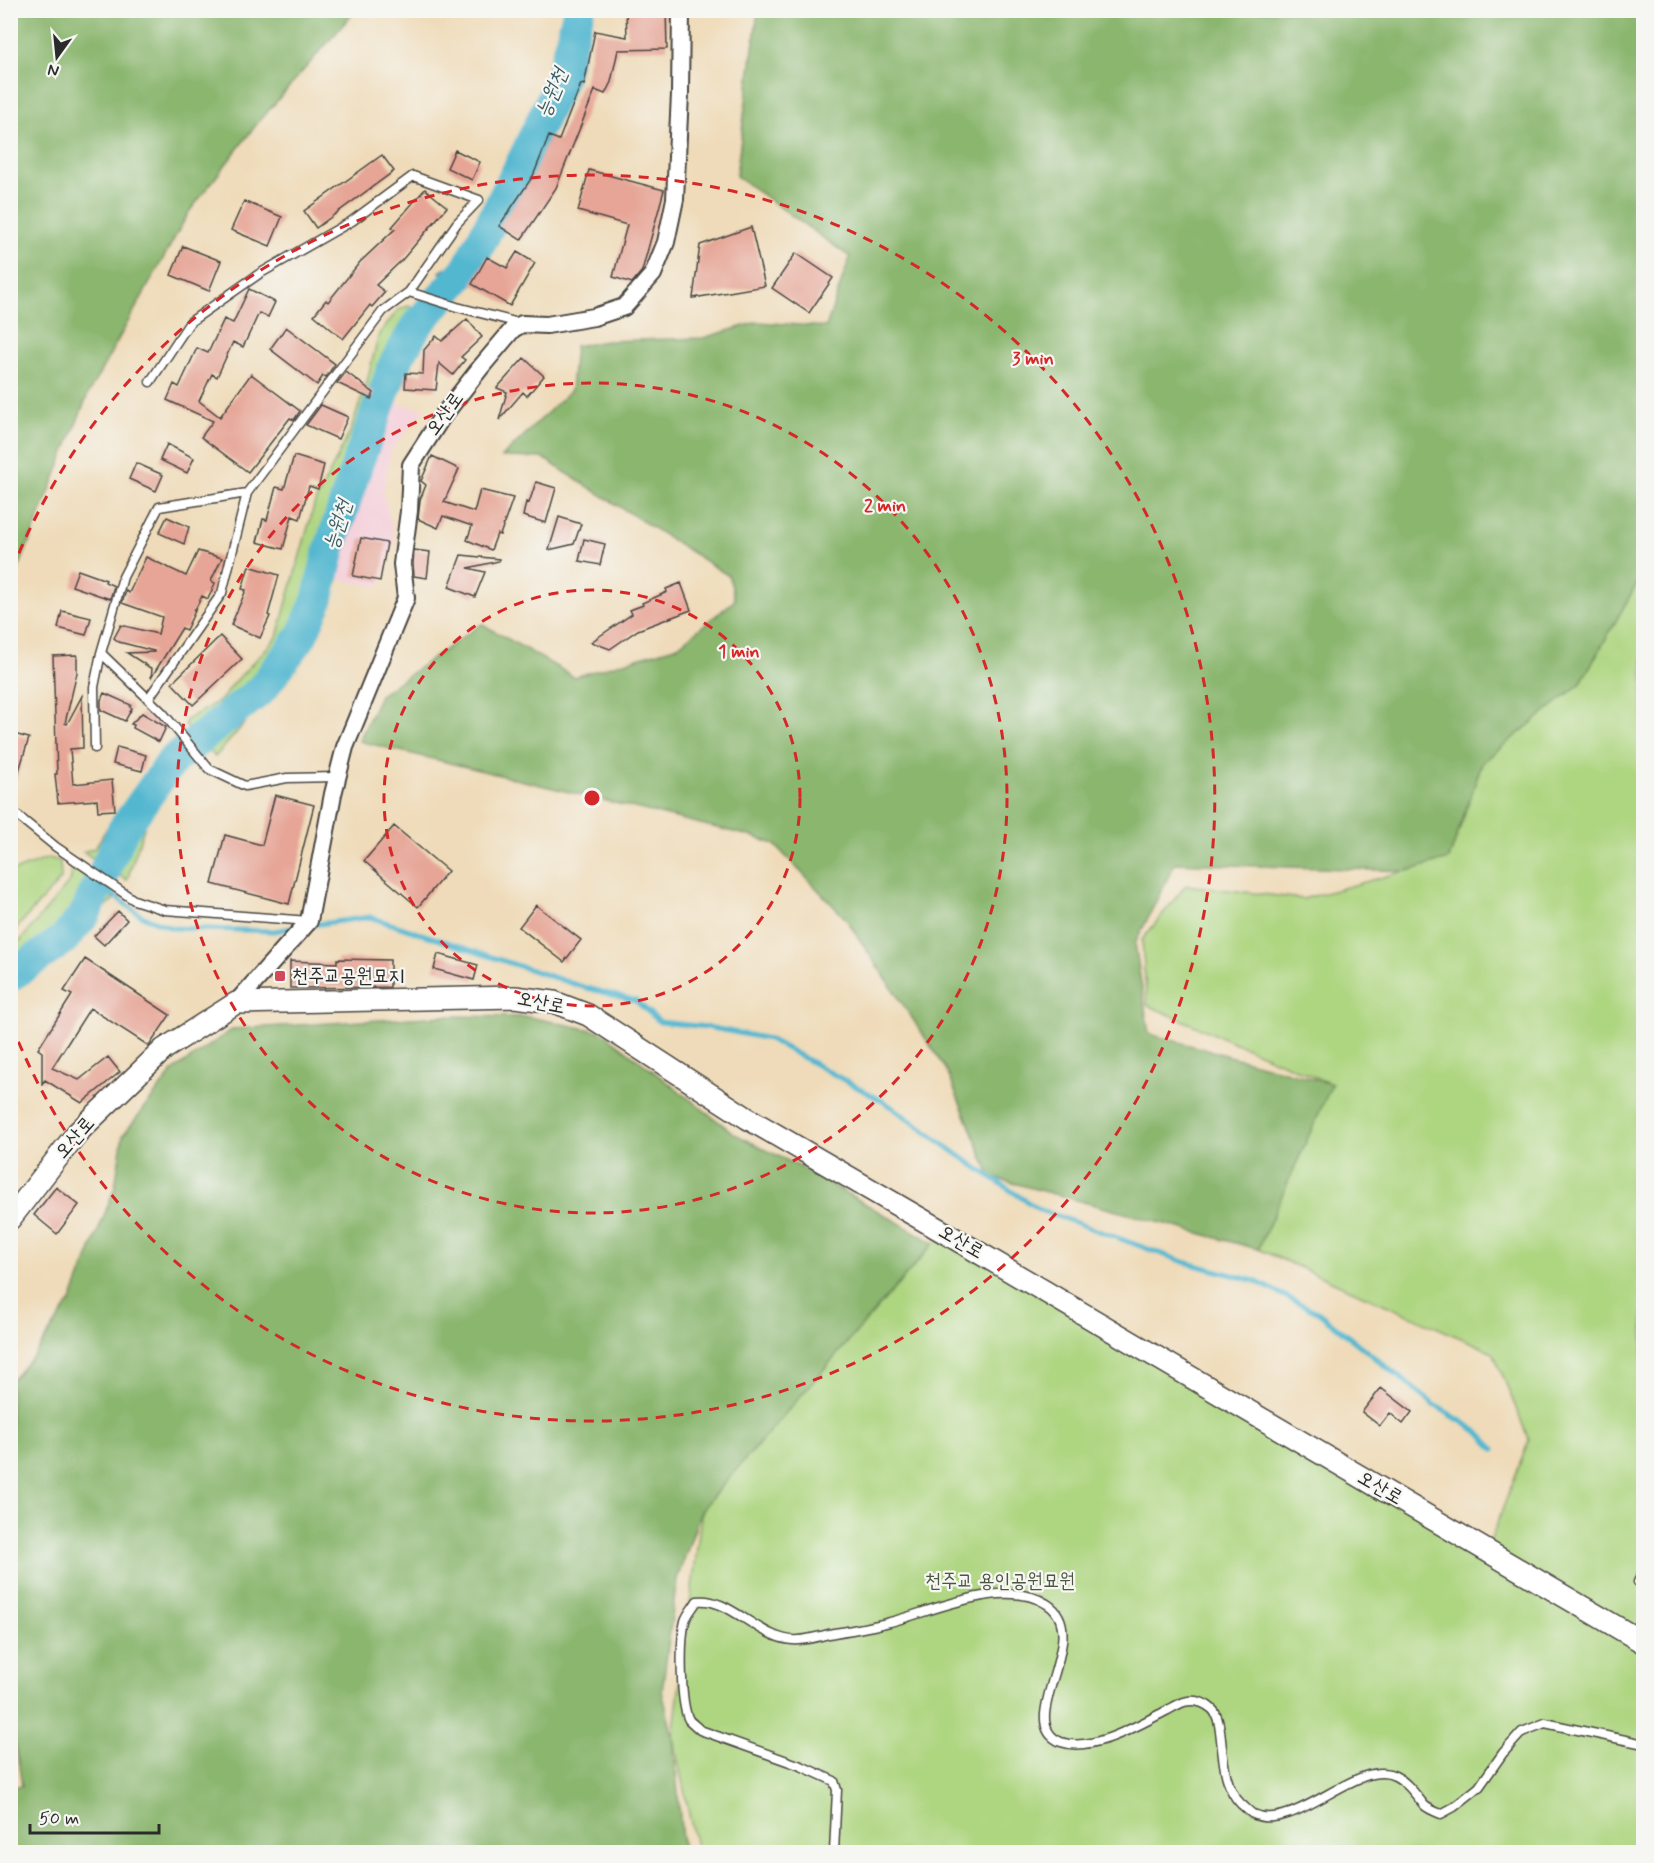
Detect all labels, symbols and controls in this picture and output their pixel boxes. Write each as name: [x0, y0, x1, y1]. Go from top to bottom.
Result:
north arrow: [27, 27, 87, 87]
text: N: [46, 59, 61, 82]
water label: 능원천: [529, 62, 576, 122]
text: 3 min: [1012, 347, 1054, 371]
street label: 오산로: [420, 387, 470, 441]
text: 2 min: [864, 494, 906, 518]
water label: 능원천: [317, 495, 360, 553]
text: 1 min: [718, 640, 760, 664]
centre of rings: [582, 788, 602, 808]
place label: 천주교공원묘지: [292, 963, 405, 990]
marker: 천주교공원묘지: [273, 969, 287, 983]
street label: 오산로: [515, 985, 567, 1021]
street label: 오산로: [49, 1111, 101, 1165]
street label: 오산로: [933, 1218, 989, 1266]
street label: 오산로: [1352, 1464, 1408, 1512]
park label: 천주교 용인공원묘원: [925, 1568, 1075, 1595]
scale bar: [30, 1797, 159, 1835]
text: 50 m: [39, 1807, 79, 1831]

